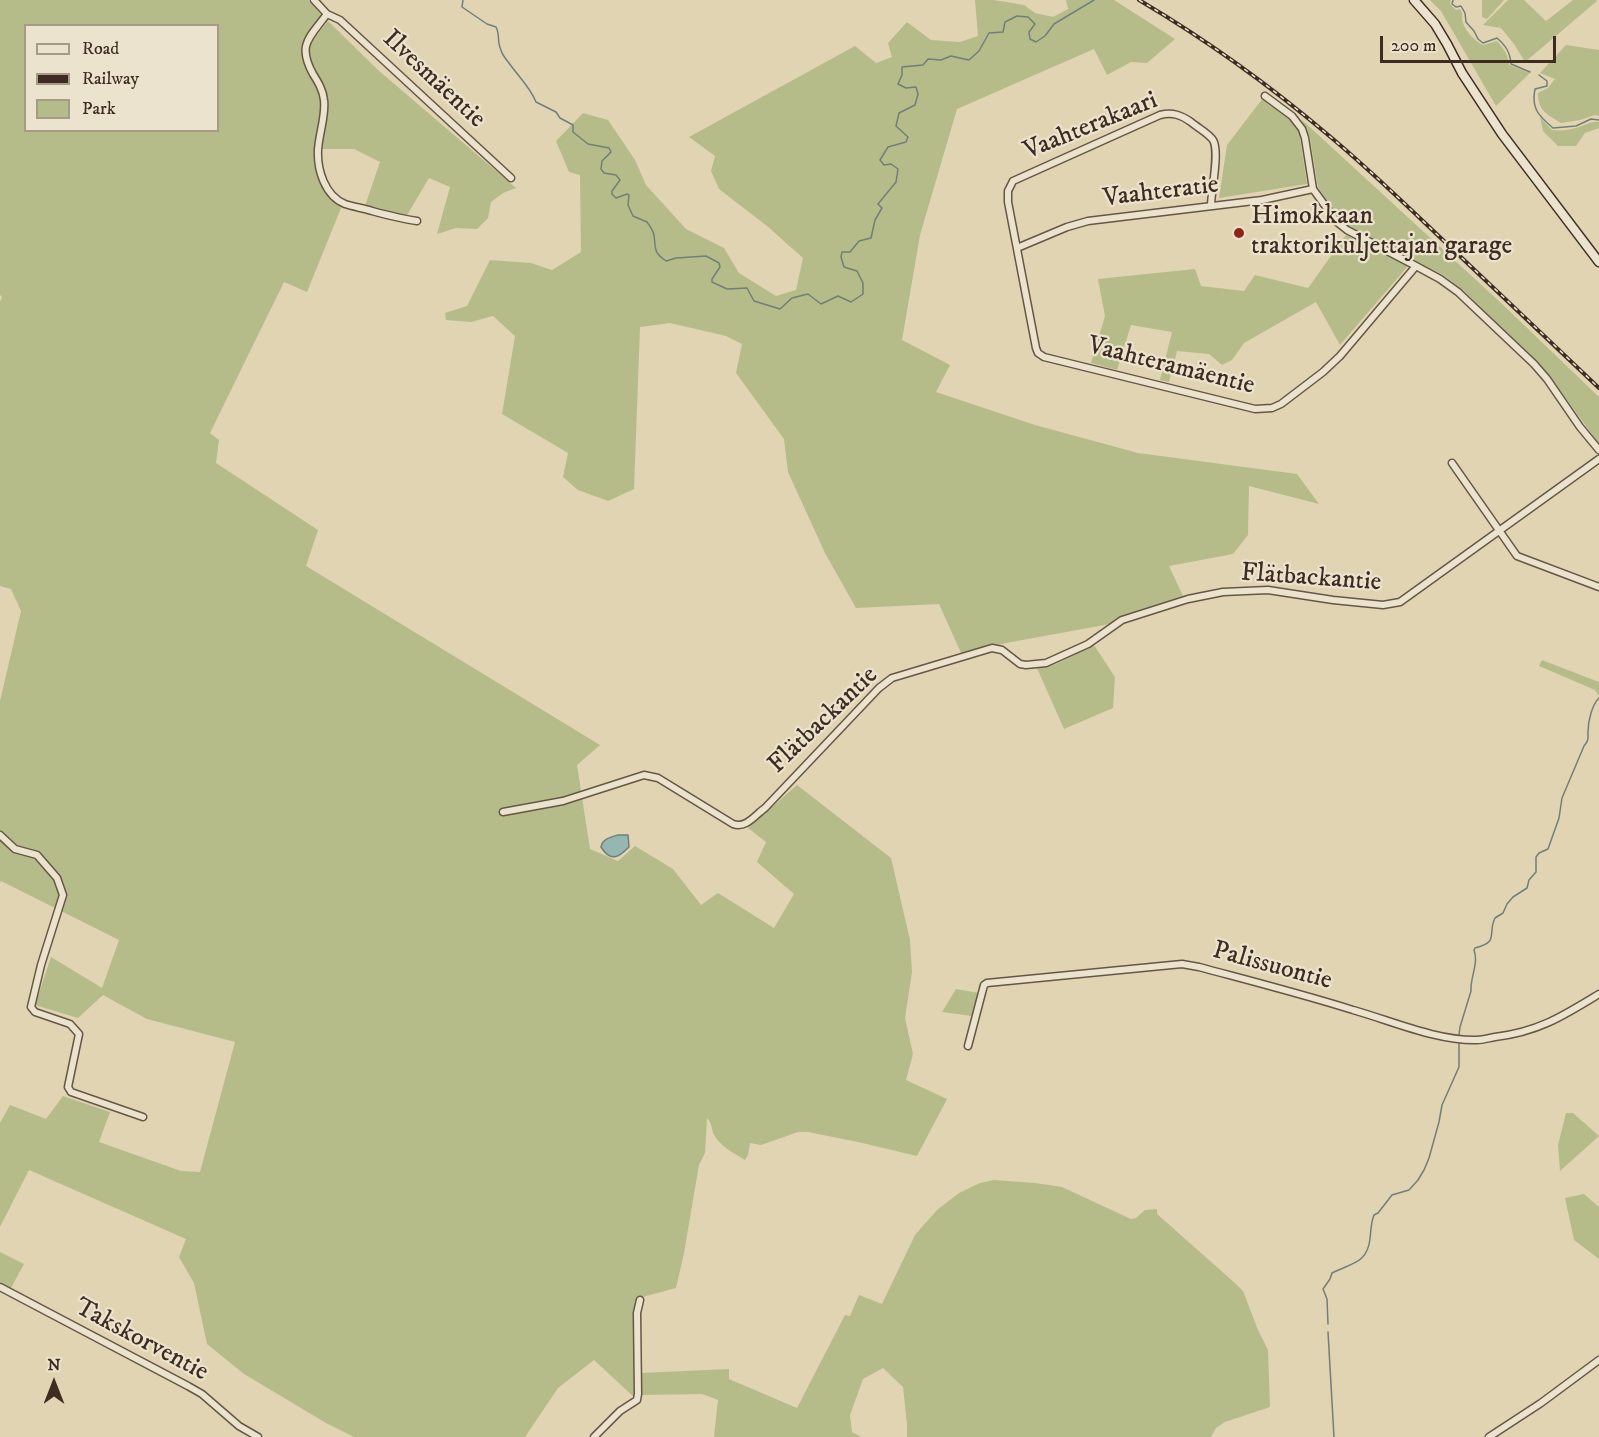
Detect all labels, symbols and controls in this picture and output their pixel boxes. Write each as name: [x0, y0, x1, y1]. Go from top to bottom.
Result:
legend: [24, 24, 219, 132]
street label: Ilvesmäentie: [375, 24, 491, 136]
scale bar: [1383, 24, 1558, 62]
text: 200 m: [1391, 35, 1437, 57]
text: Road: [82, 38, 119, 60]
text: Railway: [82, 68, 139, 90]
street label: Vaahterakaari: [1020, 86, 1162, 168]
text: Park: [82, 98, 116, 120]
street label: Vaahteratie: [1102, 170, 1220, 216]
place label: Himokkaan traktorikuljettajan garage: [1251, 202, 1512, 264]
marker: Himokkaan traktorikuljettajan garage: [1232, 226, 1246, 240]
street label: Vaahteramäentie: [1084, 331, 1258, 403]
street label: Flätbackantie: [1240, 559, 1382, 599]
street label: Flätbackantie: [763, 661, 885, 781]
street label: Palissuontie: [1209, 936, 1335, 998]
street label: Takskorventie: [69, 1293, 213, 1389]
north arrow: [24, 1353, 84, 1413]
text: N: [47, 1355, 61, 1375]

